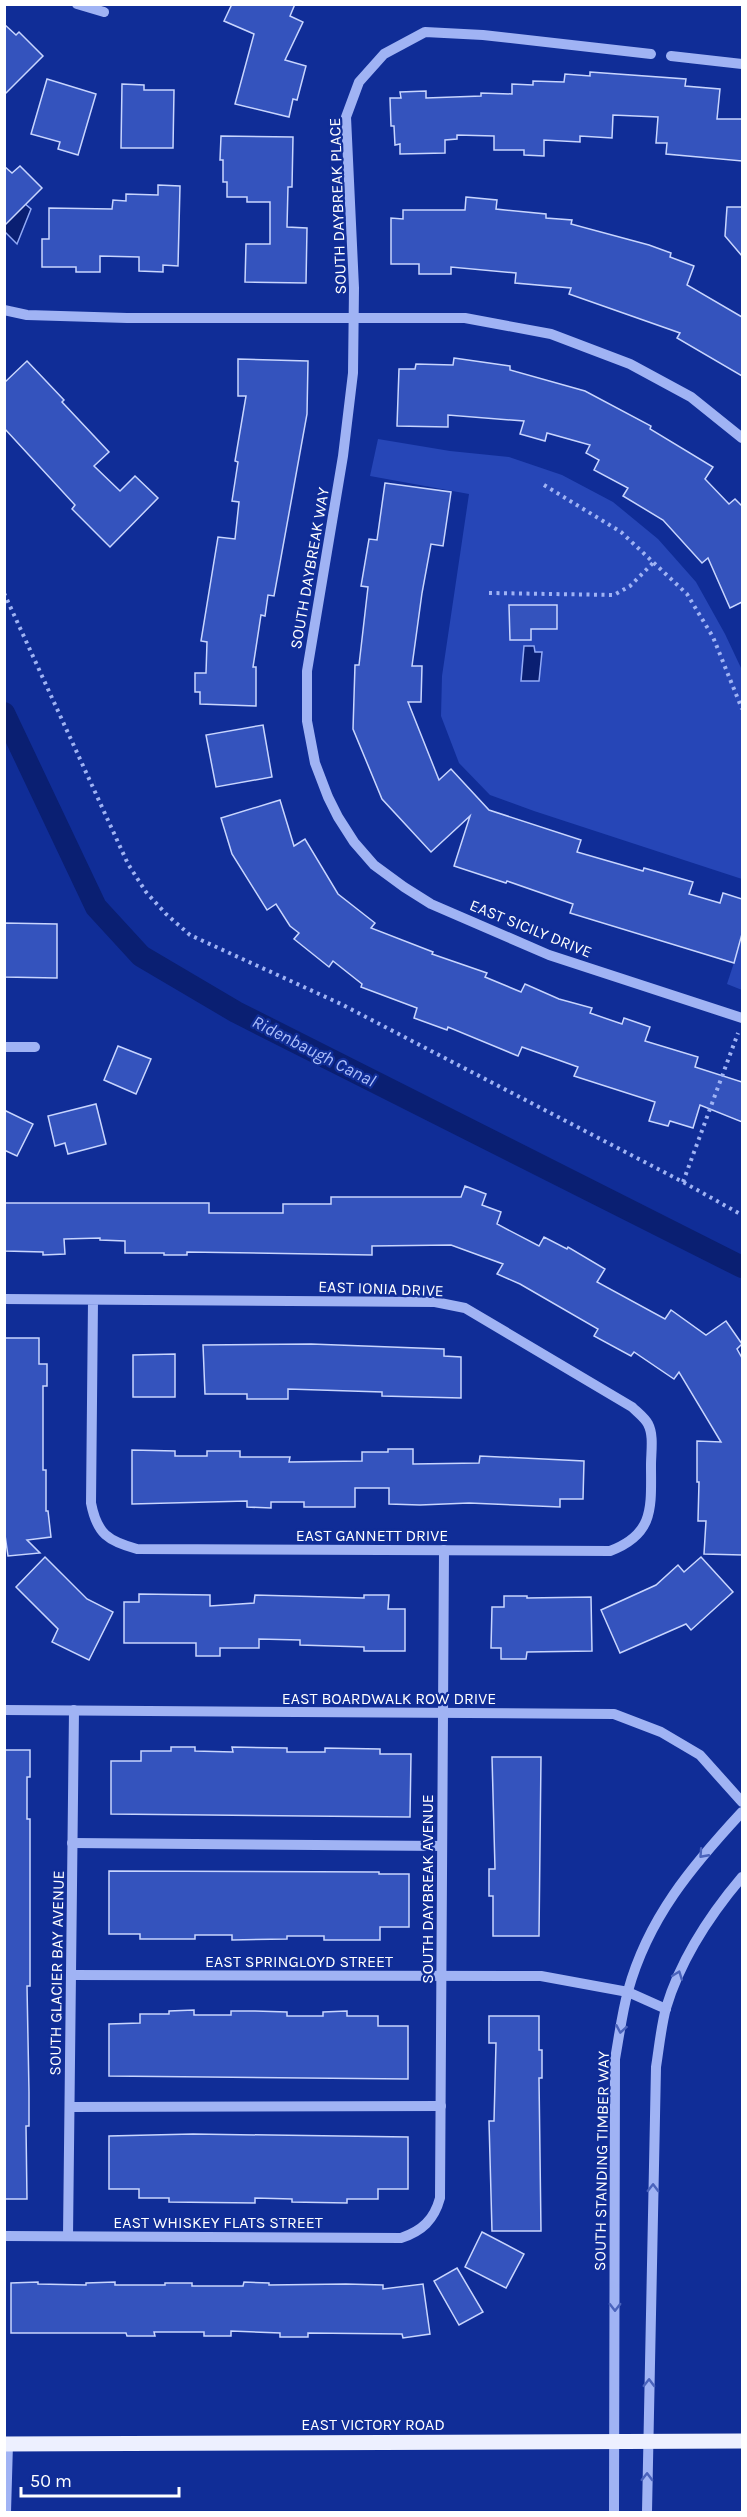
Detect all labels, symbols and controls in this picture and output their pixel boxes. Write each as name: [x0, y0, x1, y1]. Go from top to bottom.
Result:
street label: SOUTH DAYBREAK PLACE: [325, 117, 350, 295]
street label: SOUTH DAYBREAK WAY: [286, 486, 333, 650]
street label: EAST SICILY DRIVE: [467, 895, 595, 962]
water label: Ridenbaugh Canal: [248, 1010, 380, 1092]
street label: EAST IONIA DRIVE: [318, 1277, 444, 1300]
street label: EAST GANNETT DRIVE: [296, 1526, 448, 1545]
street label: EAST BOARDWALK ROW DRIVE: [282, 1689, 496, 1708]
street label: SOUTH DAYBREAK AVENUE: [418, 1794, 437, 1984]
one-way arrow: [699, 1848, 710, 1858]
street label: SOUTH GLACIER BAY AVENUE: [45, 1870, 68, 2076]
street label: EAST SPRINGLOYD STREET: [205, 1952, 393, 1971]
one-way arrow: [671, 1970, 684, 1981]
one-way arrow: [615, 2023, 628, 2033]
street label: SOUTH STANDING TIMBER WAY: [590, 2051, 613, 2271]
one-way arrow: [647, 2183, 659, 2192]
street label: EAST WHISKEY FLATS STREET: [113, 2213, 323, 2232]
one-way arrow: [609, 2303, 621, 2312]
one-way arrow: [643, 2378, 655, 2387]
street label: EAST VICTORY ROAD: [301, 2415, 445, 2434]
scale bar: [21, 2460, 178, 2498]
text: 50 m: [30, 2470, 72, 2492]
one-way arrow: [641, 2472, 653, 2481]

